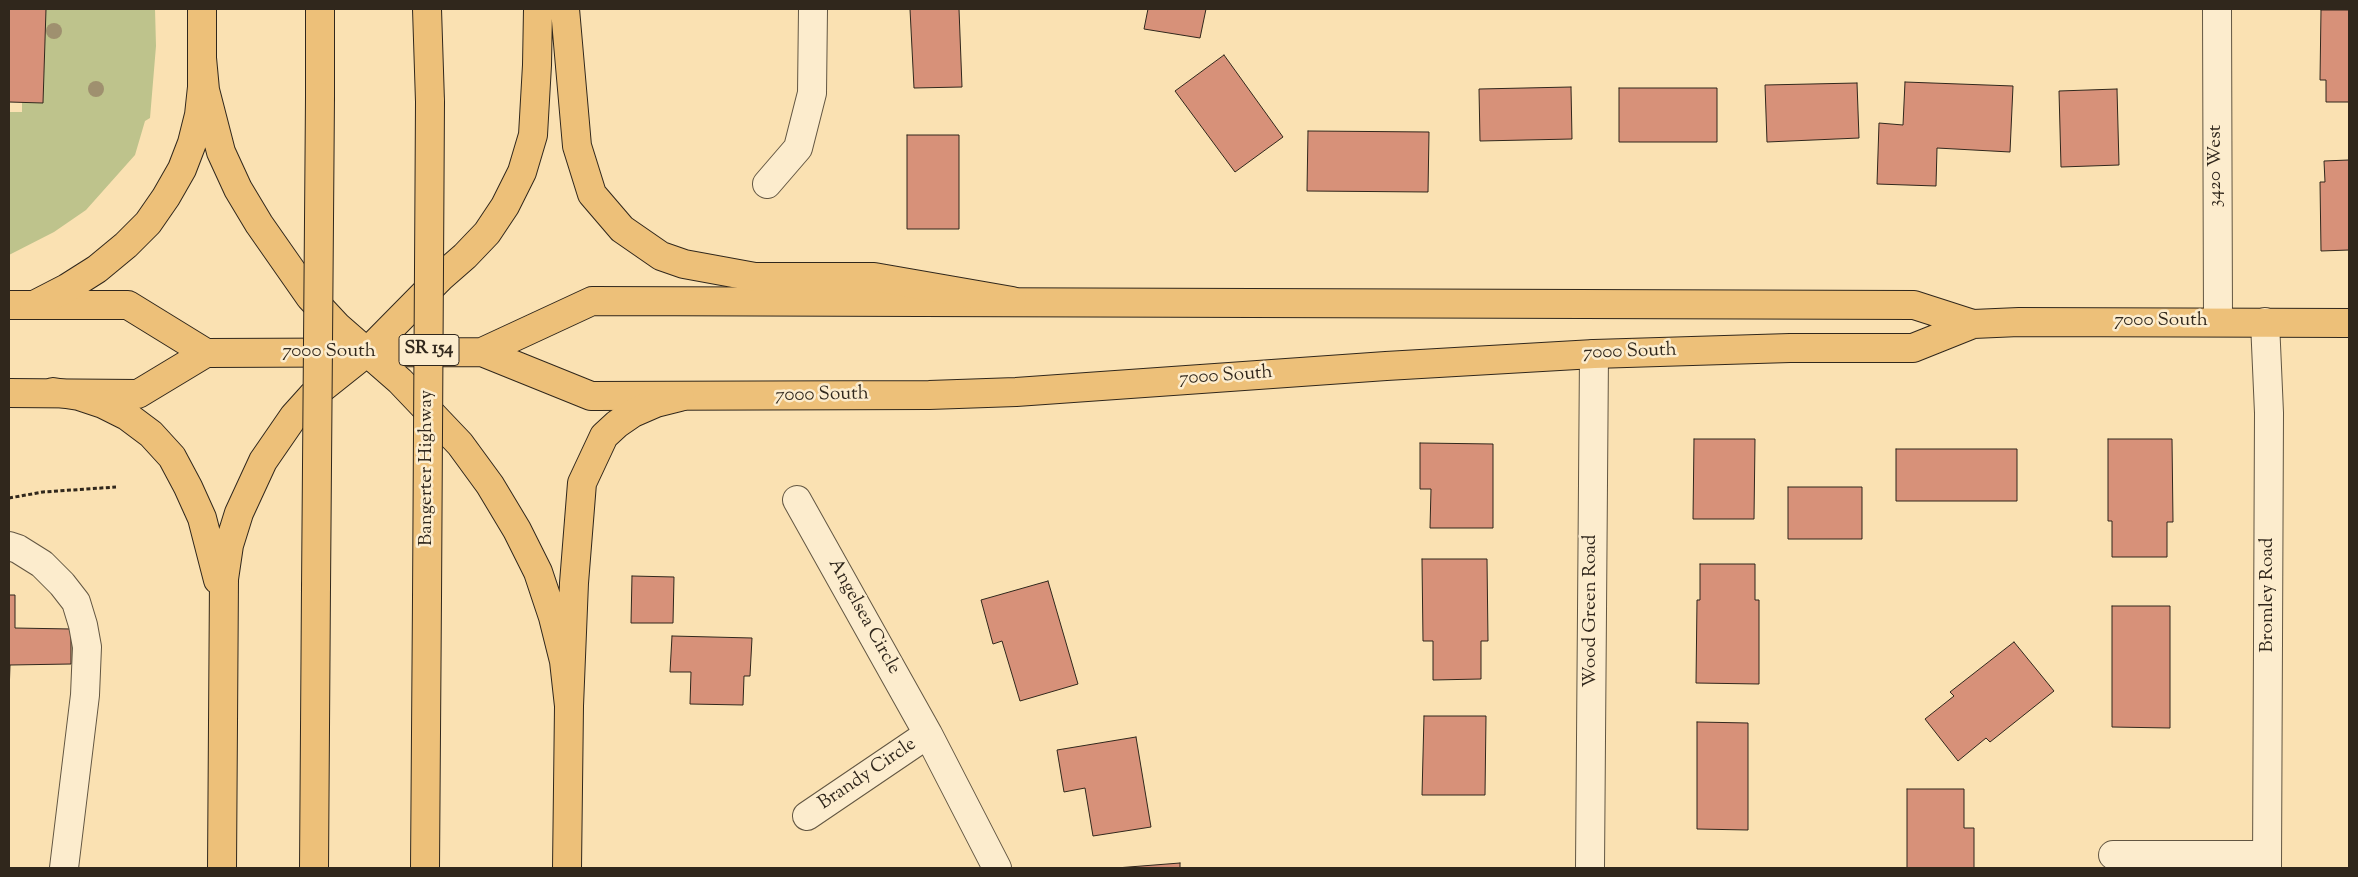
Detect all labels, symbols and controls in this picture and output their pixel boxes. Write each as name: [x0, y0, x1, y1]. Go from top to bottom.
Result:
street label: 3420 West: [2206, 125, 2228, 207]
street label: 7000 South: [2114, 311, 2208, 333]
road number: SR 154: [399, 334, 459, 366]
street label: 7000 South: [1583, 340, 1677, 366]
street label: 7000 South: [282, 342, 376, 364]
street label: 7000 South: [1178, 362, 1274, 392]
street label: 7000 South: [775, 384, 869, 408]
street label: Bangerter Highway: [417, 390, 439, 546]
street label: Wood Green Road: [1581, 534, 1603, 688]
street label: Bromley Road: [2258, 537, 2280, 653]
street label: Angelsea Circle: [822, 555, 904, 679]
street label: Brandy Circle: [815, 734, 921, 816]

